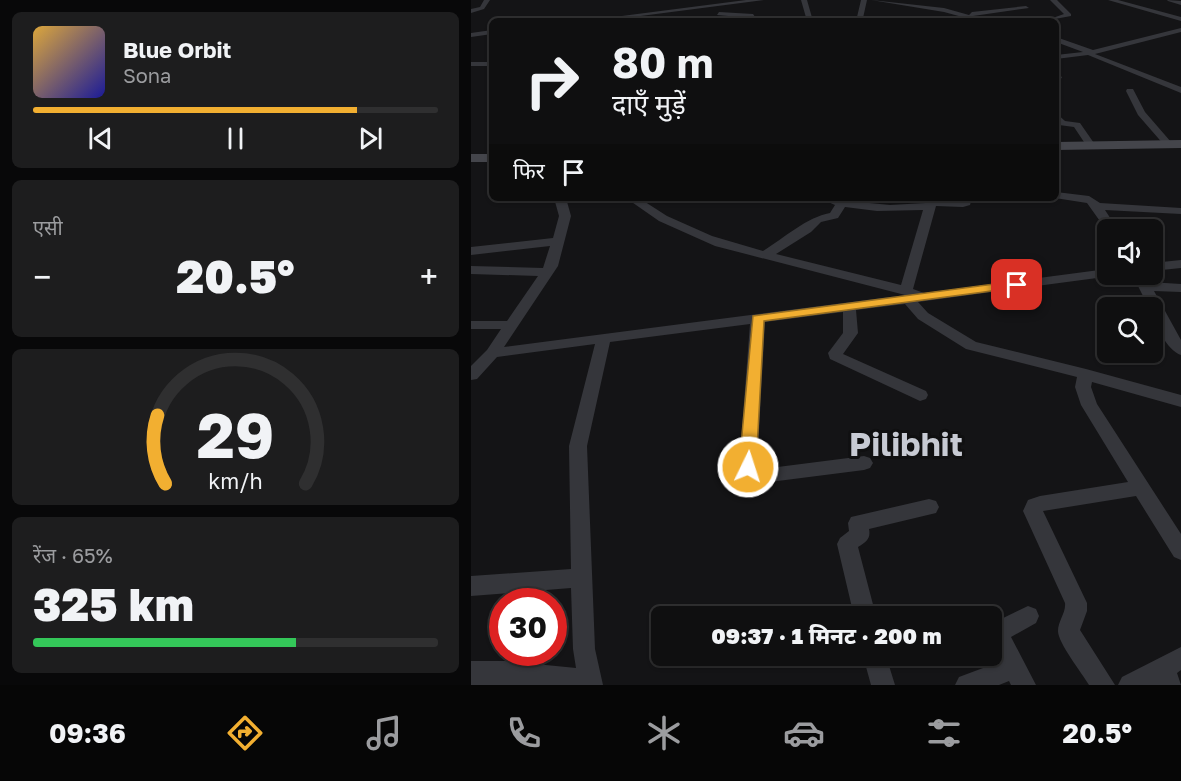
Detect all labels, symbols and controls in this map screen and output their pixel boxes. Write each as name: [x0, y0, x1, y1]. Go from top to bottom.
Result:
text: Blue Orbit: [123, 36, 231, 63]
text: 80 m: [612, 37, 713, 87]
icon: right: [513, 42, 591, 120]
text: Sona: [123, 63, 171, 87]
text: दाएँ मुड़ें: [612, 88, 686, 120]
icon: previous: [84, 122, 117, 155]
icon: pause: [219, 122, 252, 155]
icon: next: [354, 122, 387, 155]
icon: arrive: [557, 156, 590, 189]
text: फिर: [513, 157, 545, 184]
text: एसी: [33, 215, 63, 239]
map controls: [1097, 219, 1163, 363]
button: sound: [1097, 219, 1163, 285]
text: 20.5°: [176, 249, 295, 303]
text: −: [33, 257, 51, 296]
text: +: [420, 257, 438, 296]
pin: [991, 259, 1042, 310]
icon: arrive: [1000, 268, 1033, 301]
button: search: [1097, 297, 1163, 363]
text: 29: [197, 397, 274, 472]
district label: Pilibhit: [849, 424, 963, 463]
position arrow: [716, 435, 780, 499]
text: km/h: [208, 468, 263, 494]
text: रेंज · 65%: [33, 543, 113, 567]
text: 325 km: [33, 577, 194, 631]
speed limit sign: 30: [489, 588, 567, 666]
text: 09:37 · 1 मिनट · 200 m: [711, 622, 942, 649]
icon: directions: [224, 712, 266, 754]
icon: music: [363, 712, 405, 754]
icon: phone: [503, 712, 545, 754]
icon: climate: [643, 712, 685, 754]
icon: car: [783, 712, 825, 754]
icon: filters: [923, 712, 965, 754]
text: 09:36: [49, 717, 126, 749]
text: 20.5°: [1062, 717, 1132, 749]

